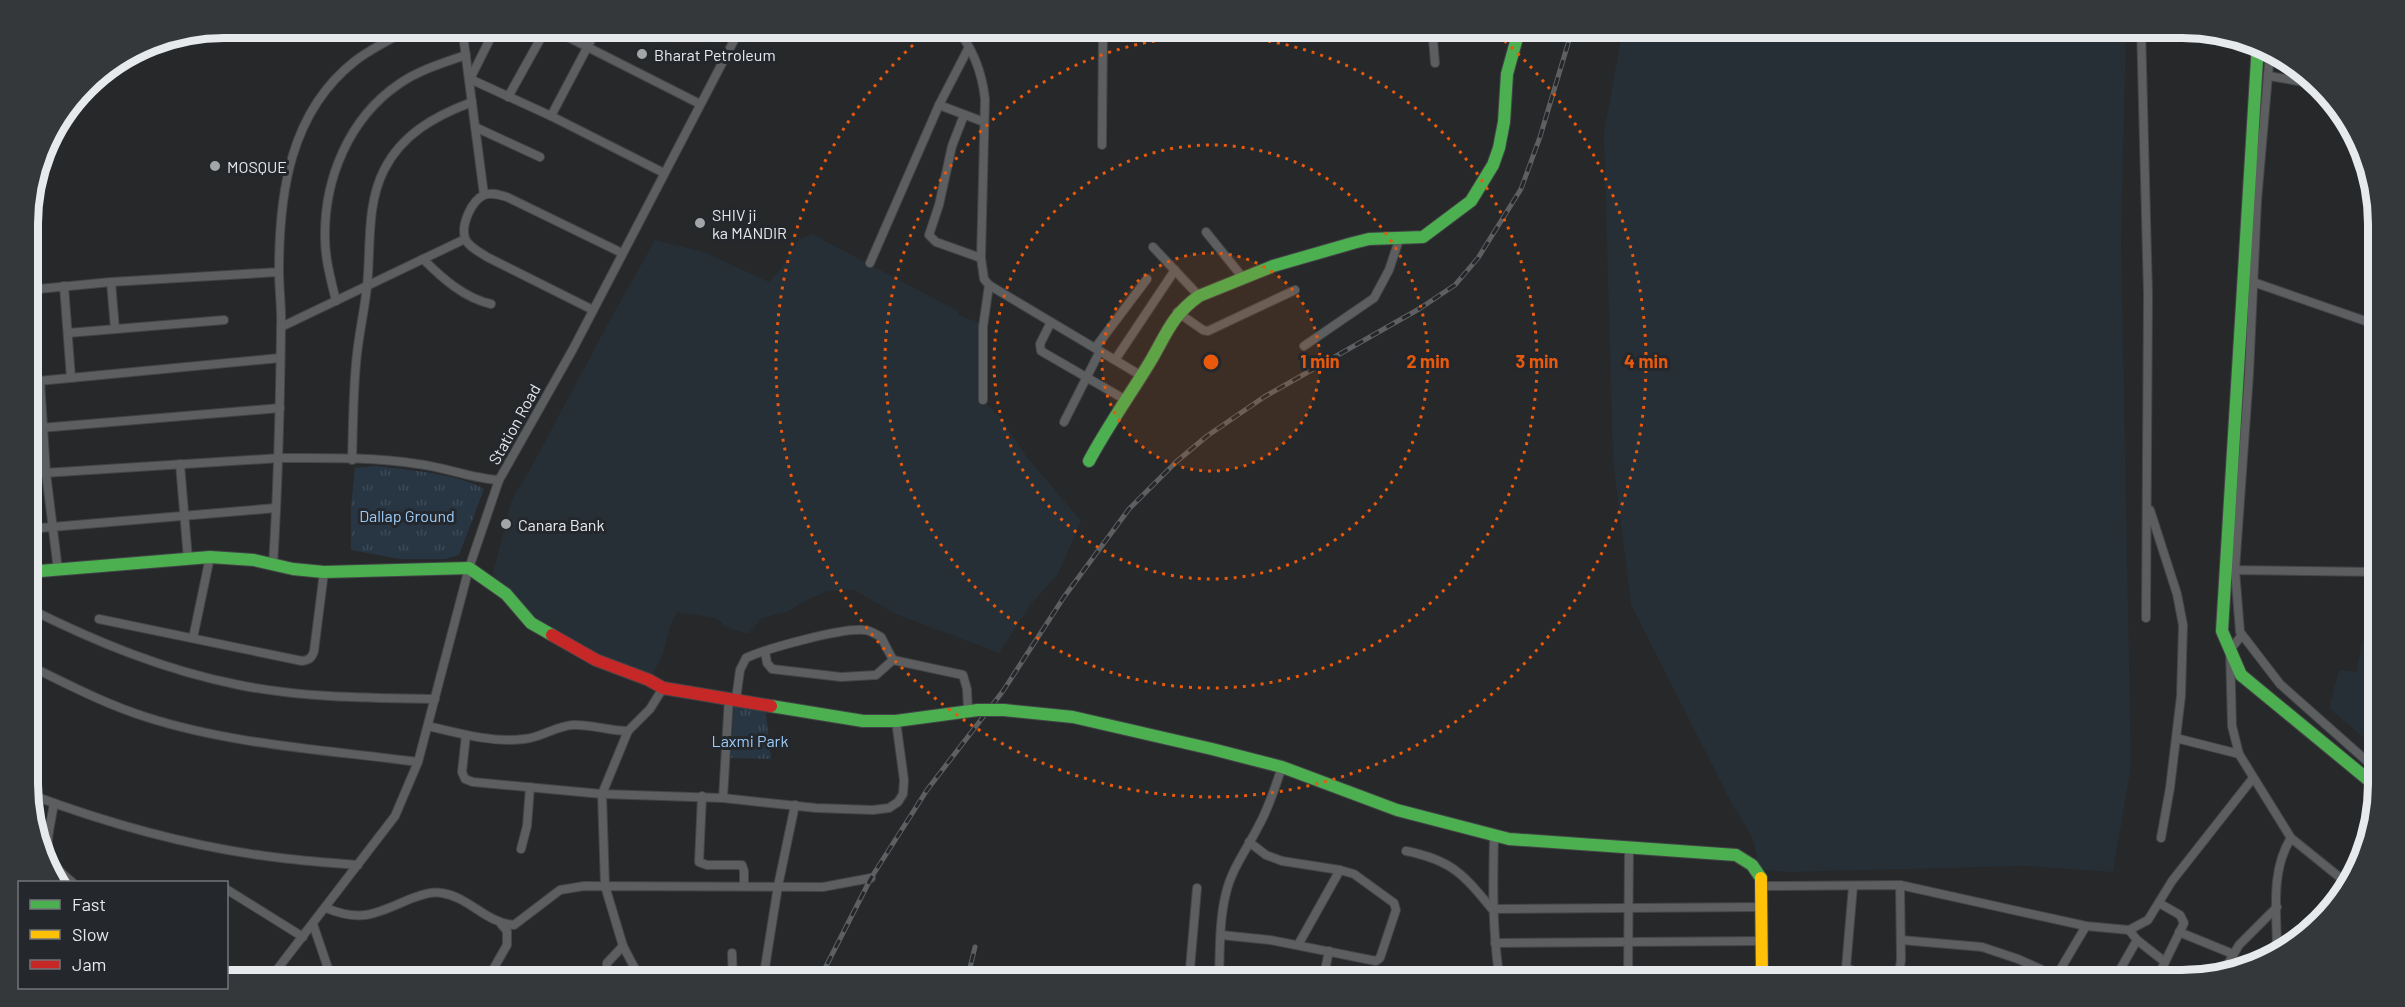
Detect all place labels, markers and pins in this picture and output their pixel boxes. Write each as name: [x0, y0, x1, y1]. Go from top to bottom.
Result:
place label: Bharat Petroleum: [654, 45, 776, 64]
marker: Bharat Petroleum: [635, 47, 649, 61]
place label: MOSQUE: [227, 157, 287, 176]
marker: MOSQUE: [208, 159, 222, 173]
place label: SHIV ji ka MANDIR: [712, 205, 787, 242]
marker: SHIV ji ka MANDIR: [693, 216, 707, 230]
centre of rings: [1201, 352, 1221, 372]
place label: Canara Bank: [518, 515, 604, 534]
marker: Canara Bank: [499, 517, 513, 531]

